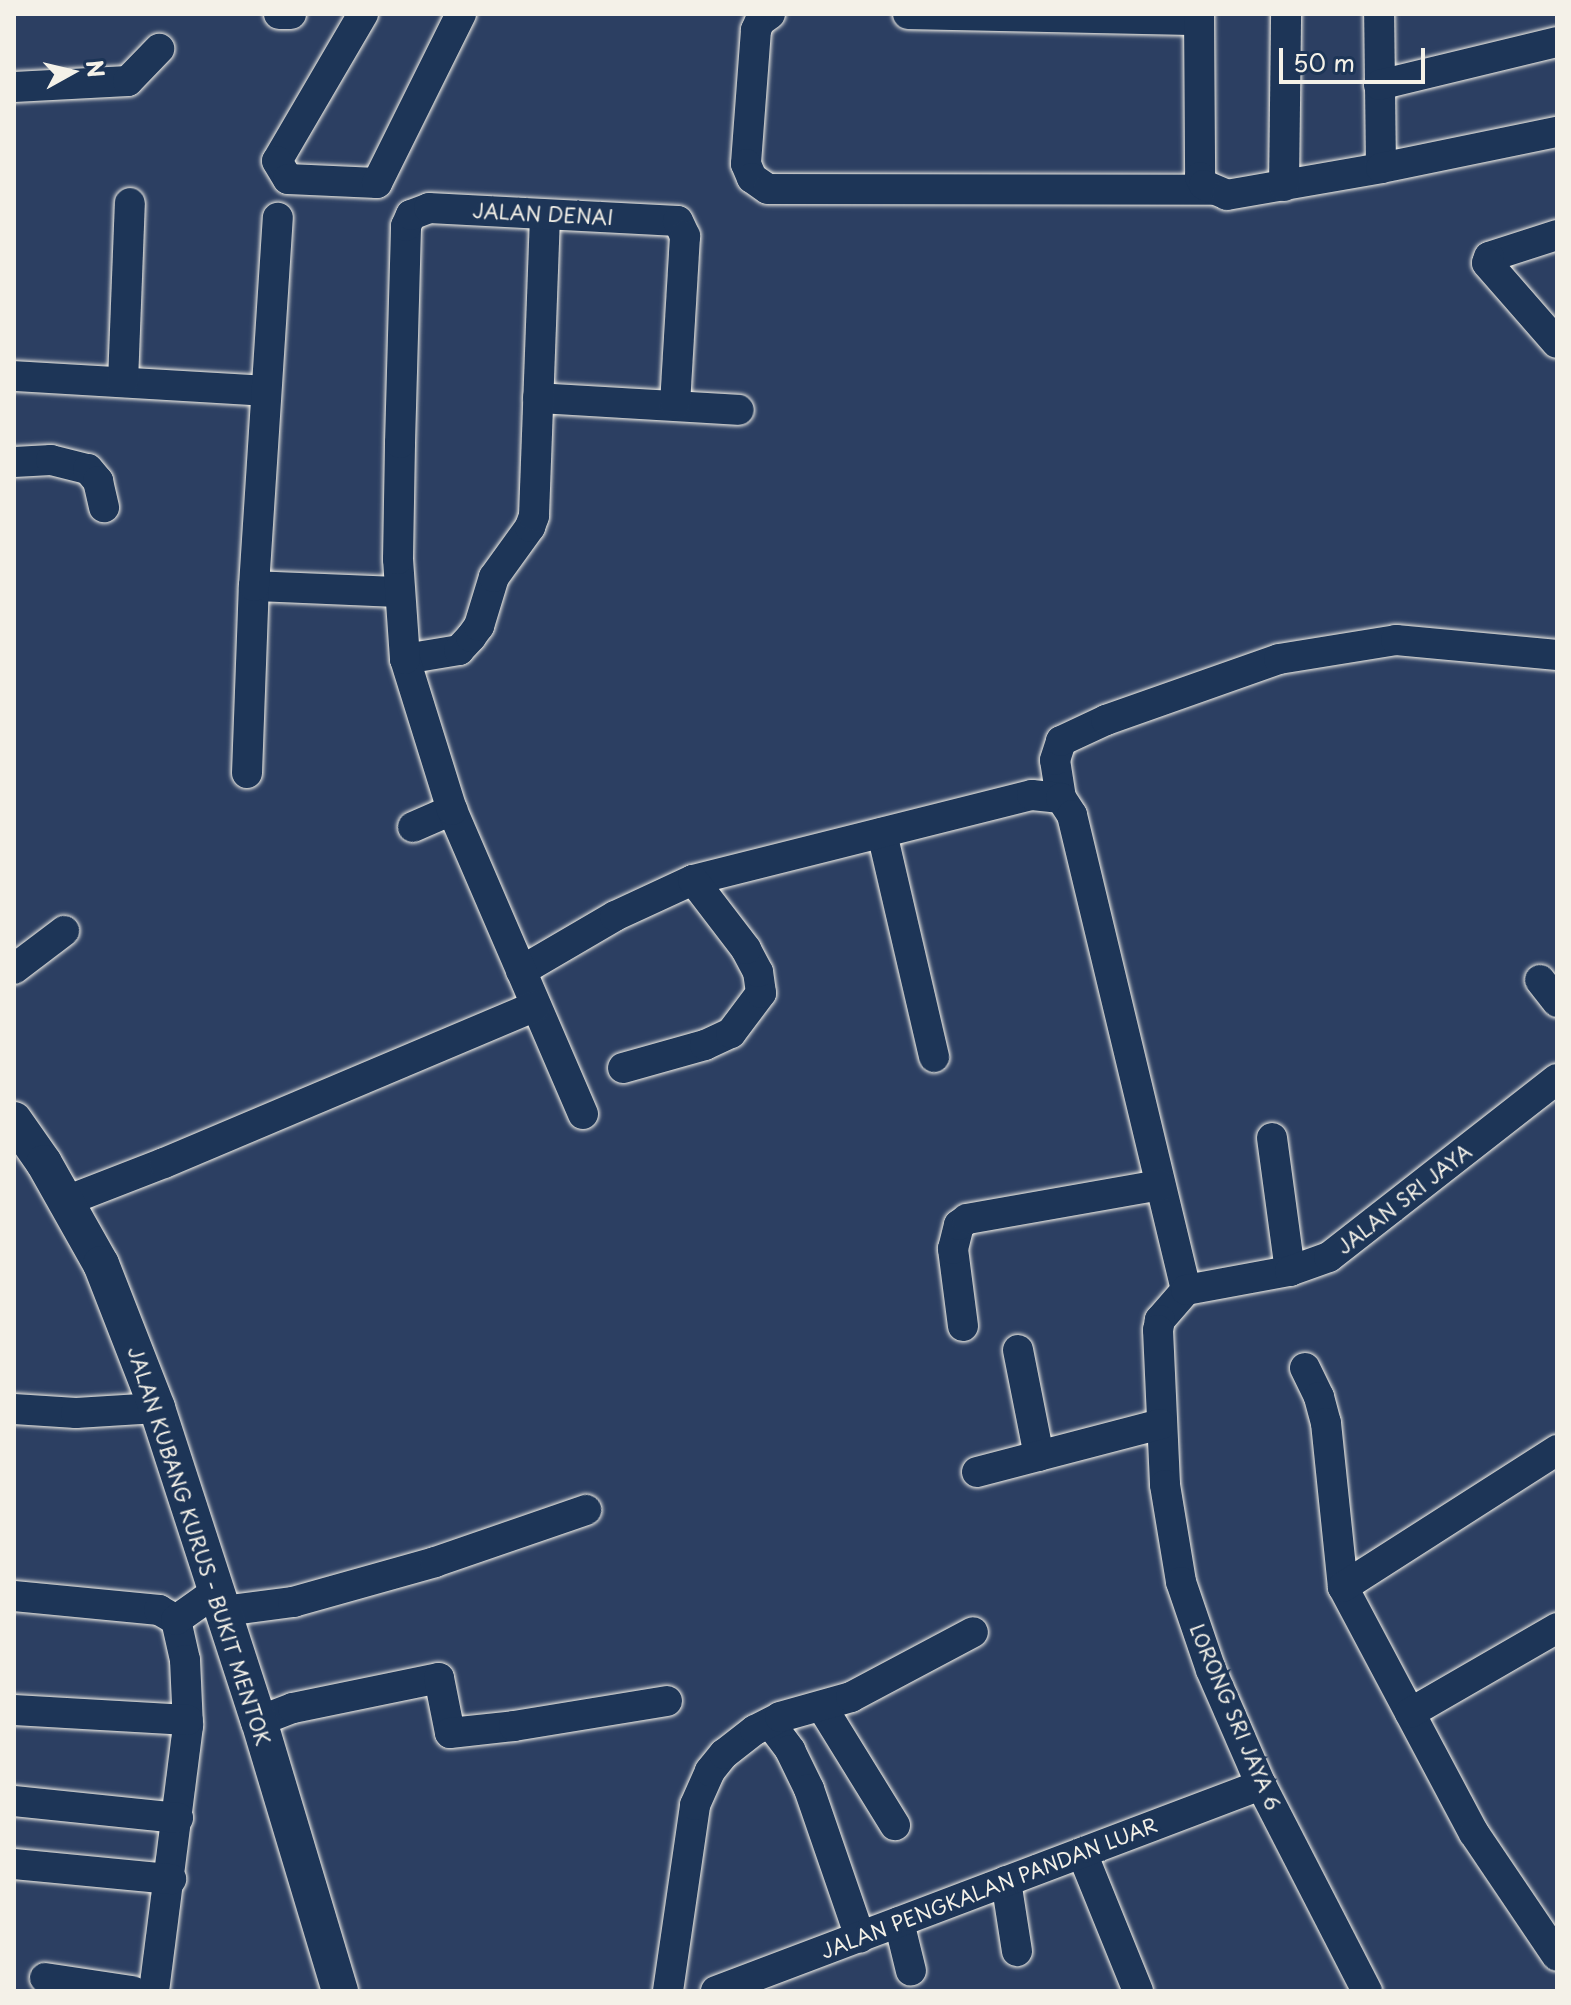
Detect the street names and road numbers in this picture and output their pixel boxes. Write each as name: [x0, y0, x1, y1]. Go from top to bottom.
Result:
street label: JALAN DENAI: [472, 198, 614, 230]
street label: JALAN SRI JAYA: [1331, 1139, 1477, 1259]
street label: JALAN KUBANG KURUS - BUKIT MENTOK: [122, 1341, 276, 1751]
street label: LORONG SRI JAYA 6: [1184, 1618, 1286, 1816]
street label: JALAN PENGKALAN PANDAN LUAR: [817, 1813, 1161, 1963]

